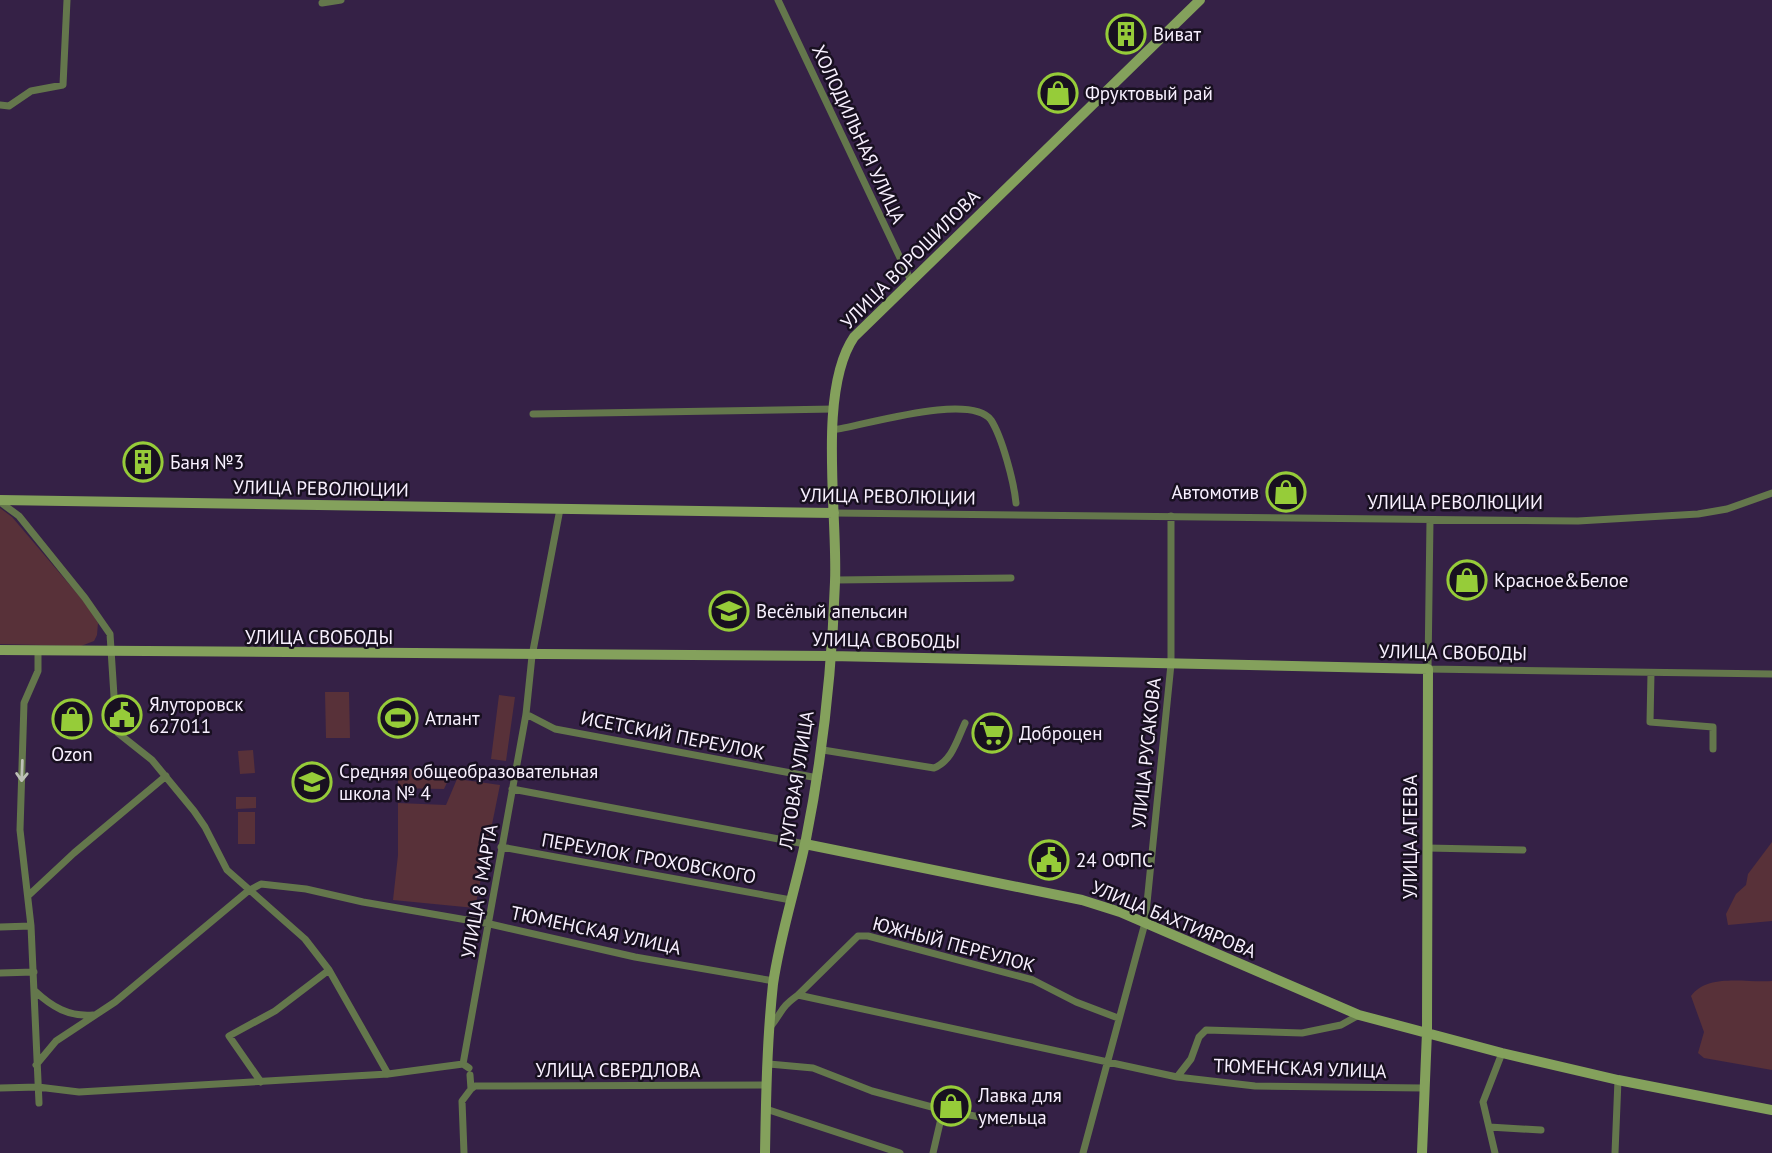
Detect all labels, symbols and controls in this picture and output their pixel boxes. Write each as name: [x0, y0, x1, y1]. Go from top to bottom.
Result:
building icon: Виват: [1105, 13, 1147, 55]
place label: Виват: [1153, 22, 1201, 46]
street label: ХОЛОДИЛЬНАЯ УЛИЦА: [807, 41, 911, 227]
shop icon: Фруктовый рай: [1037, 72, 1079, 114]
place label: Фруктовый рай: [1085, 81, 1213, 105]
street label: УЛИЦА ВОРОШИЛОВА: [835, 184, 985, 334]
building icon: Баня №3: [122, 441, 164, 483]
place label: Баня №3: [170, 450, 244, 474]
shop icon: Автомотив: [1265, 471, 1307, 513]
street label: УЛИЦА РЕВОЛЮЦИИ: [233, 474, 409, 502]
place label: Автомотив: [1171, 480, 1259, 504]
street label: УЛИЦА РЕВОЛЮЦИИ: [800, 482, 976, 510]
street label: УЛИЦА РЕВОЛЮЦИИ: [1367, 490, 1543, 514]
shop icon: Красное&Белое: [1446, 559, 1488, 601]
place label: Красное&Белое: [1494, 568, 1629, 592]
school or university icon: Весёлый апельсин: [708, 590, 750, 632]
place label: Весёлый апельсин: [756, 599, 908, 623]
street label: УЛИЦА СВОБОДЫ: [245, 625, 393, 649]
street label: УЛИЦА СВОБОДЫ: [812, 627, 960, 653]
street label: УЛИЦА СВОБОДЫ: [1379, 639, 1527, 665]
street label: УЛИЦА РУСАКОВА: [1126, 676, 1166, 830]
place label: Ялуторовск 627011: [149, 692, 243, 738]
public building icon: Ялуторовск 627011: [101, 694, 143, 736]
sports icon: Атлант: [377, 697, 419, 739]
shop icon: Ozon: [51, 698, 93, 740]
street label: ИСЕТСКИЙ ПЕРЕУЛОК: [579, 705, 767, 765]
place label: Атлант: [425, 706, 480, 730]
street label: ЛУГОВАЯ УЛИЦА: [773, 709, 819, 852]
supermarket icon: Доброцен: [971, 712, 1013, 754]
place label: Доброцен: [1019, 721, 1102, 745]
place label: Ozon: [51, 742, 93, 766]
one-way arrow: [15, 759, 29, 782]
place label: Средняя общеобразовательная школа № 4: [339, 759, 598, 805]
school or university icon: Средняя общеобразовательная школа № 4: [291, 761, 333, 803]
street label: УЛИЦА АГЕЕВА: [1398, 775, 1422, 899]
street label: УЛИЦА 8 МАРТА: [455, 822, 503, 960]
street label: ПЕРЕУЛОК ГРОХОВСКОГО: [540, 827, 758, 889]
public building icon: 24 ОФПС: [1028, 839, 1070, 881]
place label: 24 ОФПС: [1076, 848, 1153, 872]
street label: УЛИЦА БАХТИЯРОВА: [1088, 875, 1260, 963]
street label: ТЮМЕНСКАЯ УЛИЦА: [509, 900, 683, 960]
street label: ЮЖНЫЙ ПЕРЕУЛОК: [870, 911, 1038, 977]
street label: ТЮМЕНСКАЯ УЛИЦА: [1213, 1053, 1387, 1083]
street label: УЛИЦА СВЕРДЛОВА: [536, 1058, 700, 1082]
place label: Лавка для умельца: [977, 1083, 1062, 1129]
shop icon: Лавка для умельца: [930, 1085, 972, 1127]

